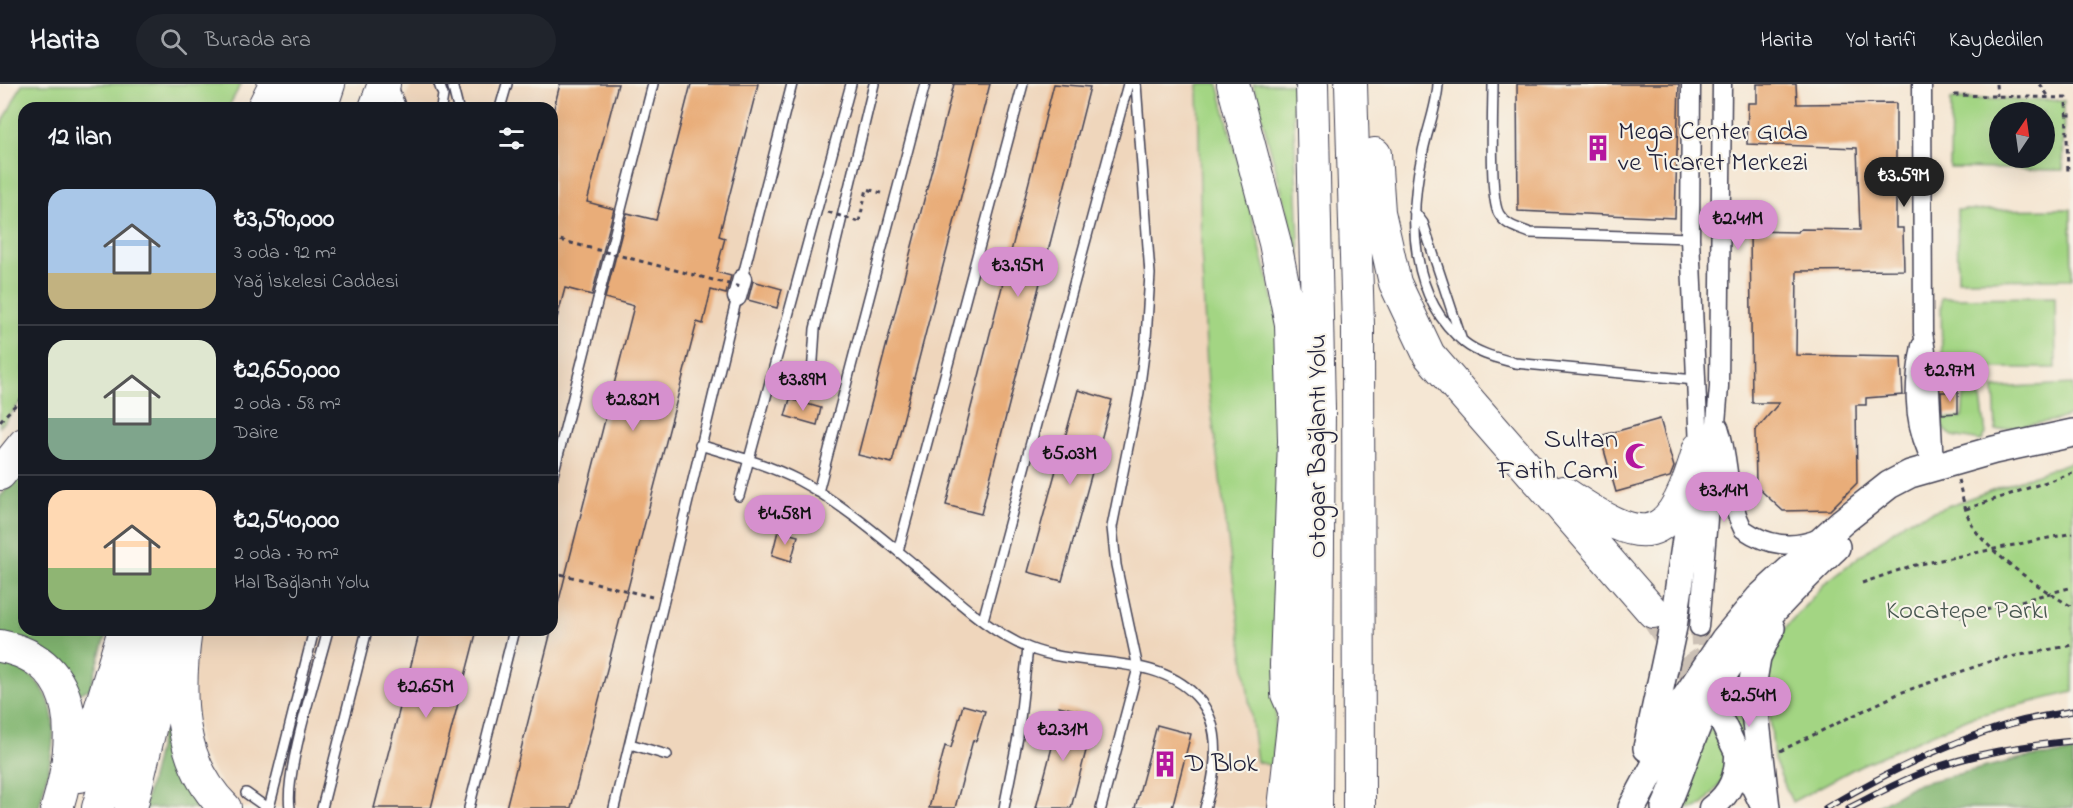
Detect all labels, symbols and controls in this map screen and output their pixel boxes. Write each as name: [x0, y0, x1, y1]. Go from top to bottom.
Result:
search box: [136, 14, 556, 68]
text: Harita: [30, 21, 100, 62]
icon: search: [157, 25, 190, 58]
text: Burada ara: [205, 25, 311, 57]
text: Harita: [1761, 26, 1813, 56]
text: Yol tarifi: [1846, 26, 1916, 56]
text: Kaydedilen: [1949, 26, 2043, 56]
north arrow: [1989, 102, 2055, 168]
map controls: [1989, 102, 2055, 168]
place label: Mega Center Gıda ve Ticaret Merkezi: [1618, 113, 1808, 183]
text: 12 ilan: [48, 119, 112, 157]
icon: filters: [495, 122, 528, 155]
building icon: Mega Center Gıda ve Ticaret Merkezi: [1583, 133, 1613, 163]
pin: ₺3.59M: [1855, 157, 1953, 208]
text: ₺3.59M: [1878, 162, 1930, 191]
pin: ₺2.41M: [1689, 200, 1787, 251]
text: ₺3,590,000: [234, 201, 334, 239]
text: ₺2.41M: [1713, 205, 1763, 234]
icon: home: [96, 213, 168, 285]
text: 3 oda · 92 m²: [234, 239, 336, 268]
pin: ₺3.95M: [969, 247, 1067, 298]
text: ₺3.95M: [992, 252, 1044, 281]
text: Yağ İskelesi Caddesi: [234, 268, 399, 297]
street label: Otogar Bağlantı Yolu: [1299, 334, 1338, 558]
text: ₺2,650,000: [234, 352, 340, 390]
pin: ₺2.97M: [1901, 352, 1999, 403]
text: ₺2.97M: [1925, 357, 1975, 386]
pin: ₺3.89M: [754, 361, 852, 412]
icon: home: [96, 364, 168, 436]
text: ₺3.89M: [779, 366, 827, 395]
pin: ₺2.82M: [584, 381, 682, 432]
text: ₺2.82M: [606, 386, 660, 415]
text: 2 oda · 58 m²: [234, 390, 341, 419]
text: Daire: [234, 419, 278, 448]
place label: Sultan Fatih Cami: [1496, 421, 1618, 491]
pin: ₺5.03M: [1021, 435, 1119, 486]
text: ₺5.03M: [1043, 440, 1097, 469]
mosque icon: Sultan Fatih Cami: [1623, 441, 1653, 471]
pin: ₺3.14M: [1675, 472, 1773, 523]
text: ₺3.14M: [1699, 477, 1749, 506]
pin: ₺4.58M: [736, 495, 834, 546]
text: ₺4.58M: [758, 500, 812, 529]
text: ₺2,540,000: [234, 502, 339, 540]
icon: home: [96, 514, 168, 586]
text: 2 oda · 70 m²: [234, 540, 339, 569]
text: Hal Bağlantı Yolu: [234, 569, 370, 598]
park label: Kocatepe Parkı: [1886, 592, 2048, 631]
pin: ₺2.65M: [377, 668, 475, 719]
text: ₺2.65M: [398, 673, 454, 702]
pin: ₺2.54M: [1700, 677, 1798, 728]
text: ₺2.54M: [1721, 682, 1777, 711]
pin: ₺2.31M: [1014, 711, 1112, 762]
text: ₺2.31M: [1038, 716, 1088, 745]
place label: D Blok: [1184, 745, 1258, 784]
building icon: D Blok: [1150, 749, 1180, 779]

